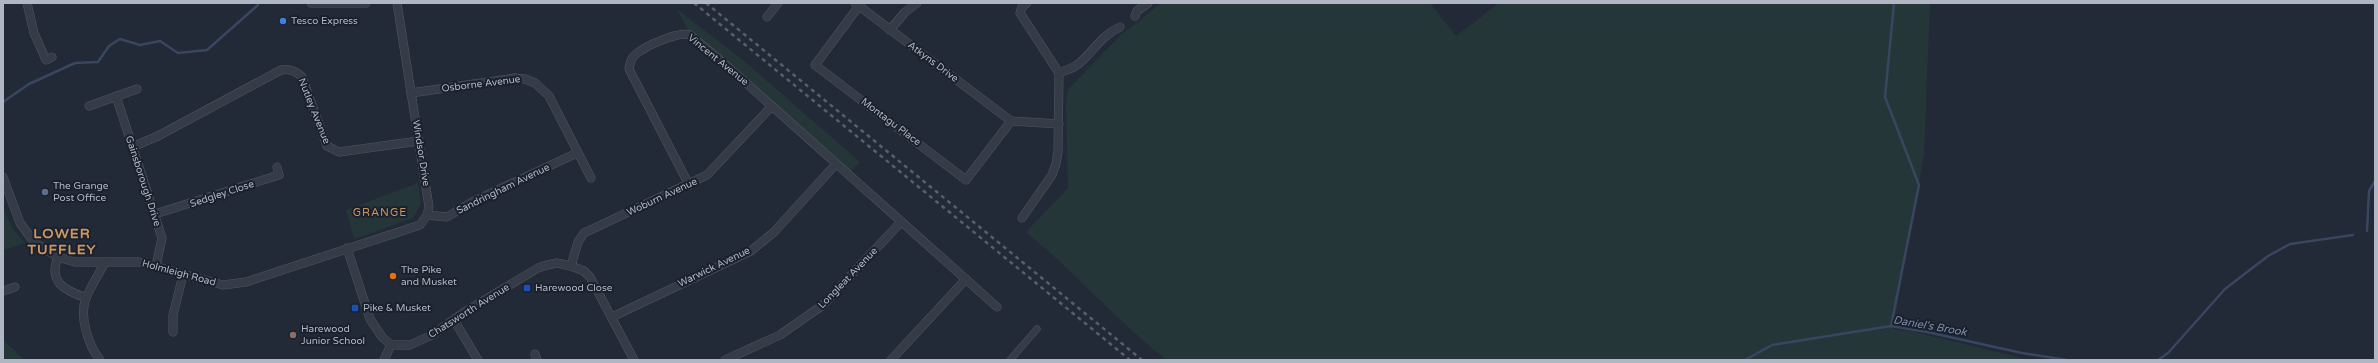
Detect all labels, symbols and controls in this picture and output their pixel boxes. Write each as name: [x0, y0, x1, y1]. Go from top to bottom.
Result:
place label: Tesco Express: [291, 15, 358, 27]
marker: Tesco Express: [278, 16, 288, 26]
street label: Vincent Avenue: [685, 32, 751, 88]
street label: Atkyns Drive: [905, 39, 961, 85]
street label: Osborne Avenue: [441, 73, 521, 95]
street label: Nutley Avenue: [295, 76, 333, 146]
street label: Montagu Place: [859, 96, 924, 149]
street label: Windsor Drive: [410, 119, 432, 187]
street label: Gainsborough Drive: [123, 134, 163, 228]
street label: Sandringham Avenue: [454, 161, 552, 217]
street label: Woburn Avenue: [625, 175, 699, 219]
street label: Sedgley Close: [189, 178, 256, 210]
place label: The Grange Post Office: [53, 180, 109, 204]
marker: The Grange Post Office: [40, 187, 50, 197]
district label: GRANGE: [353, 206, 407, 219]
district label: LOWER TUFFLEY: [26, 225, 97, 258]
street label: Warwick Avenue: [676, 244, 752, 290]
street label: Longleat Avenue: [816, 245, 880, 311]
street label: Holmleigh Road: [141, 257, 217, 289]
place label: The Pike and Musket: [401, 264, 457, 288]
marker: The Pike and Musket: [388, 271, 398, 281]
street label: Chatsworth Avenue: [426, 281, 512, 341]
place label: Harewood Close: [535, 282, 613, 294]
marker: Harewood Close: [522, 283, 532, 293]
place label: Pike & Musket: [363, 302, 431, 314]
marker: Pike & Musket: [350, 303, 360, 313]
water label: Daniel's Brook: [1892, 313, 1969, 339]
place label: Harewood Junior School: [301, 323, 365, 347]
marker: Harewood Junior School: [288, 330, 298, 340]

